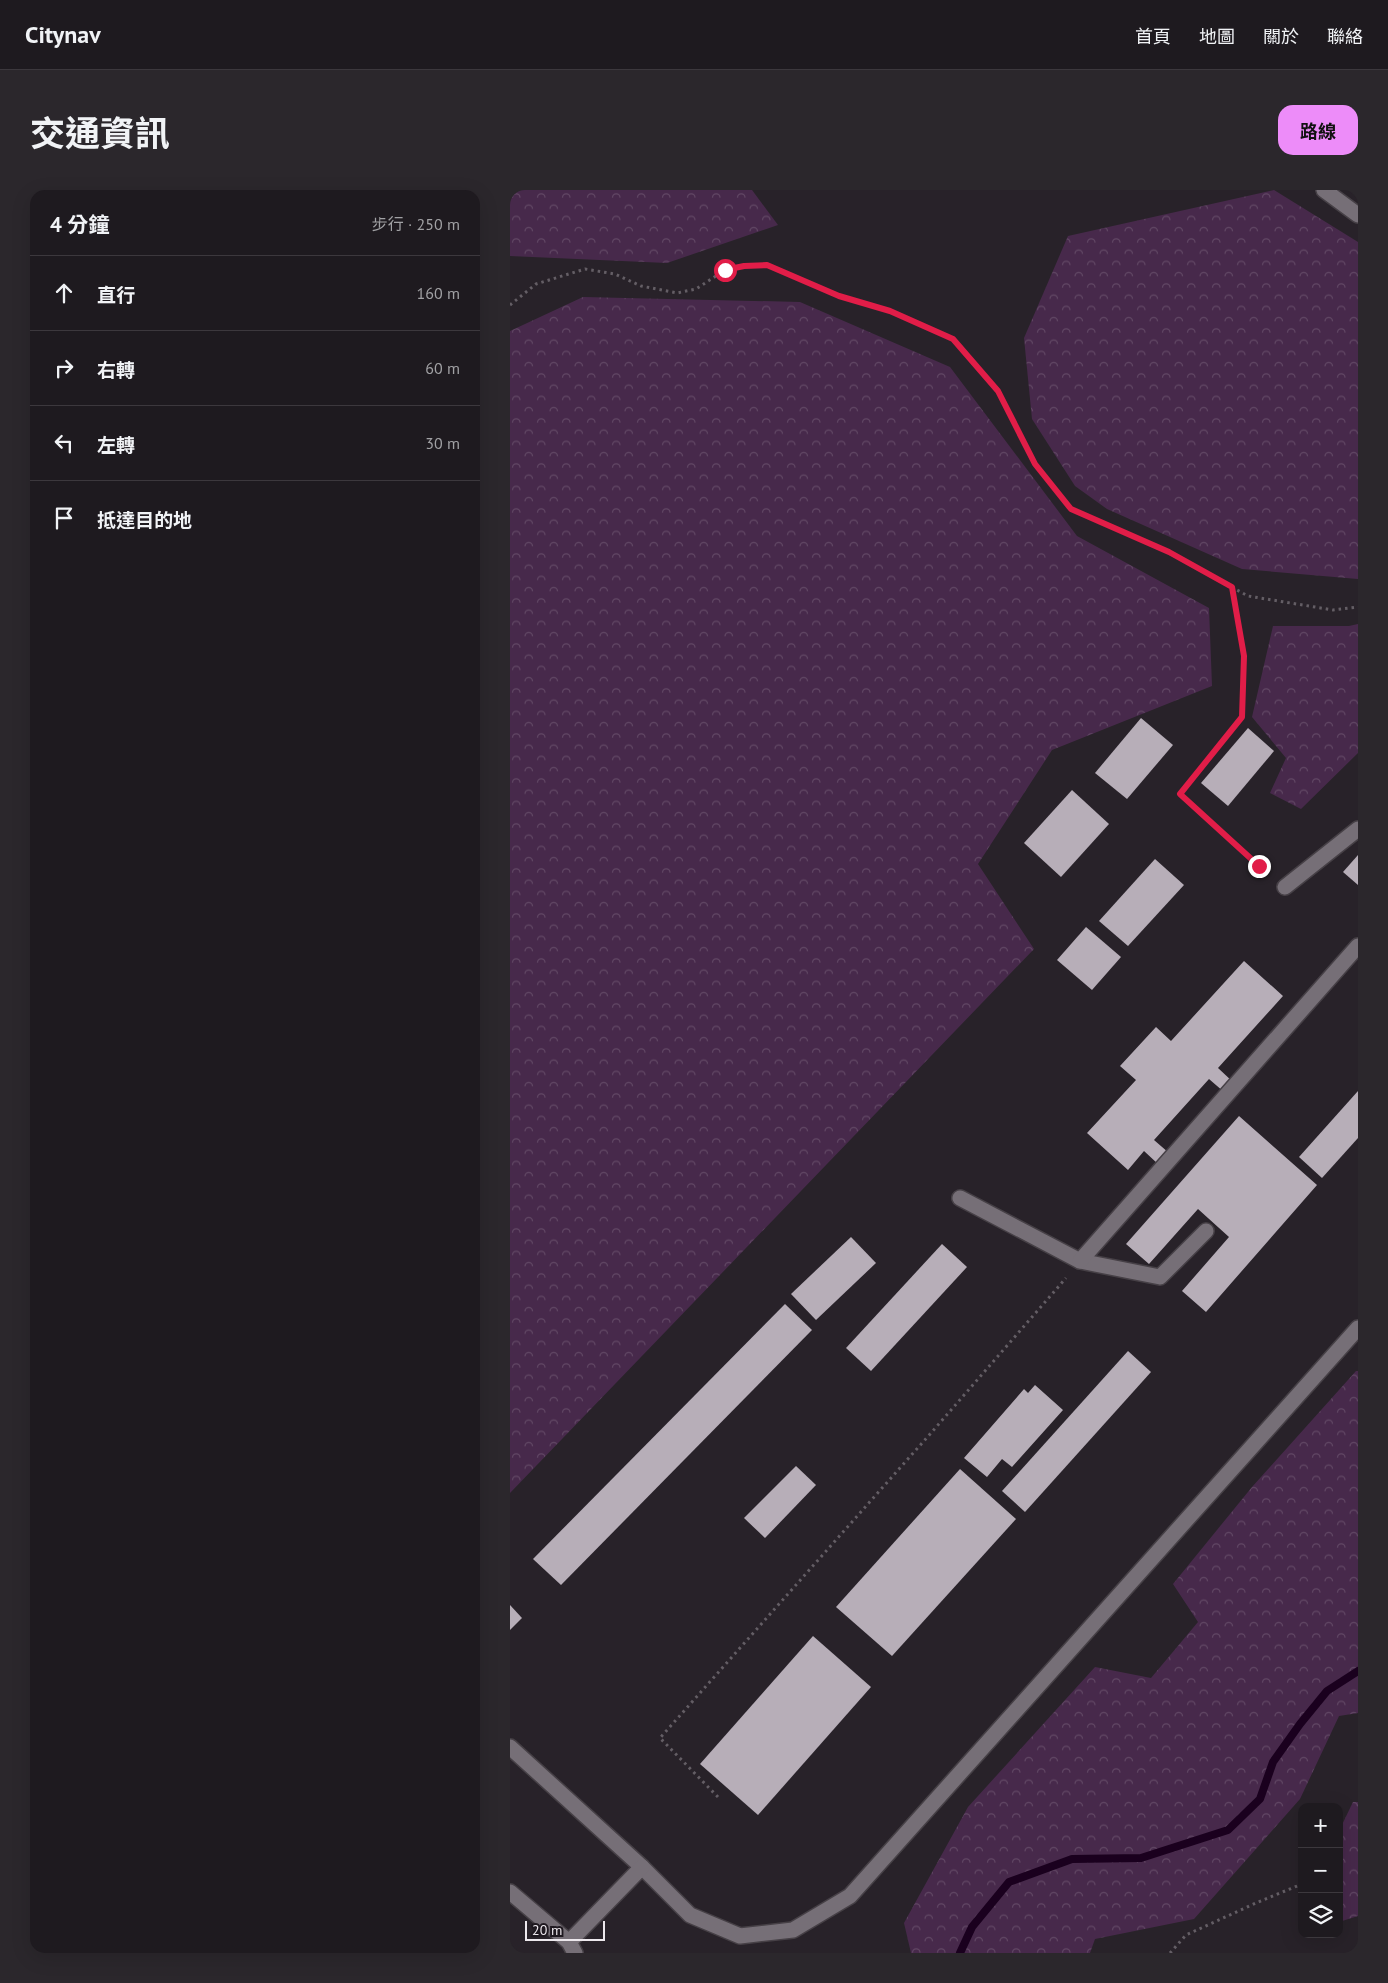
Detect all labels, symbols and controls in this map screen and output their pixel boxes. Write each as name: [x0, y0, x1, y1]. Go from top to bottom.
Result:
text: Citynav: [25, 19, 101, 50]
text: 首頁: [1135, 25, 1171, 48]
text: 地圖: [1199, 25, 1235, 48]
text: 關於: [1263, 25, 1299, 48]
text: 聯絡: [1327, 25, 1363, 48]
button: 路線: [1278, 105, 1358, 155]
text: 交通資訊: [30, 110, 170, 156]
text: 4 分鐘: [50, 211, 109, 238]
text: 步行 · 250 m: [372, 214, 460, 234]
route start: [714, 259, 737, 282]
icon: ahead: [50, 279, 78, 307]
text: 直行: [97, 283, 135, 307]
text: 160 m: [417, 283, 460, 303]
icon: right: [50, 354, 78, 382]
text: 右轉: [97, 358, 135, 382]
text: 60 m: [425, 358, 460, 378]
icon: left: [50, 429, 78, 457]
text: 左轉: [97, 433, 135, 457]
text: 30 m: [425, 433, 460, 453]
icon: arrive: [50, 504, 78, 532]
text: 抵達目的地: [97, 508, 192, 532]
route end: [1248, 855, 1271, 878]
map controls: [1298, 1803, 1343, 1938]
button: +: [1298, 1803, 1343, 1848]
button: −: [1298, 1848, 1343, 1893]
button: layers: [1298, 1893, 1343, 1938]
scale bar: [525, 1918, 605, 1941]
text: 20 m: [532, 1921, 562, 1939]

